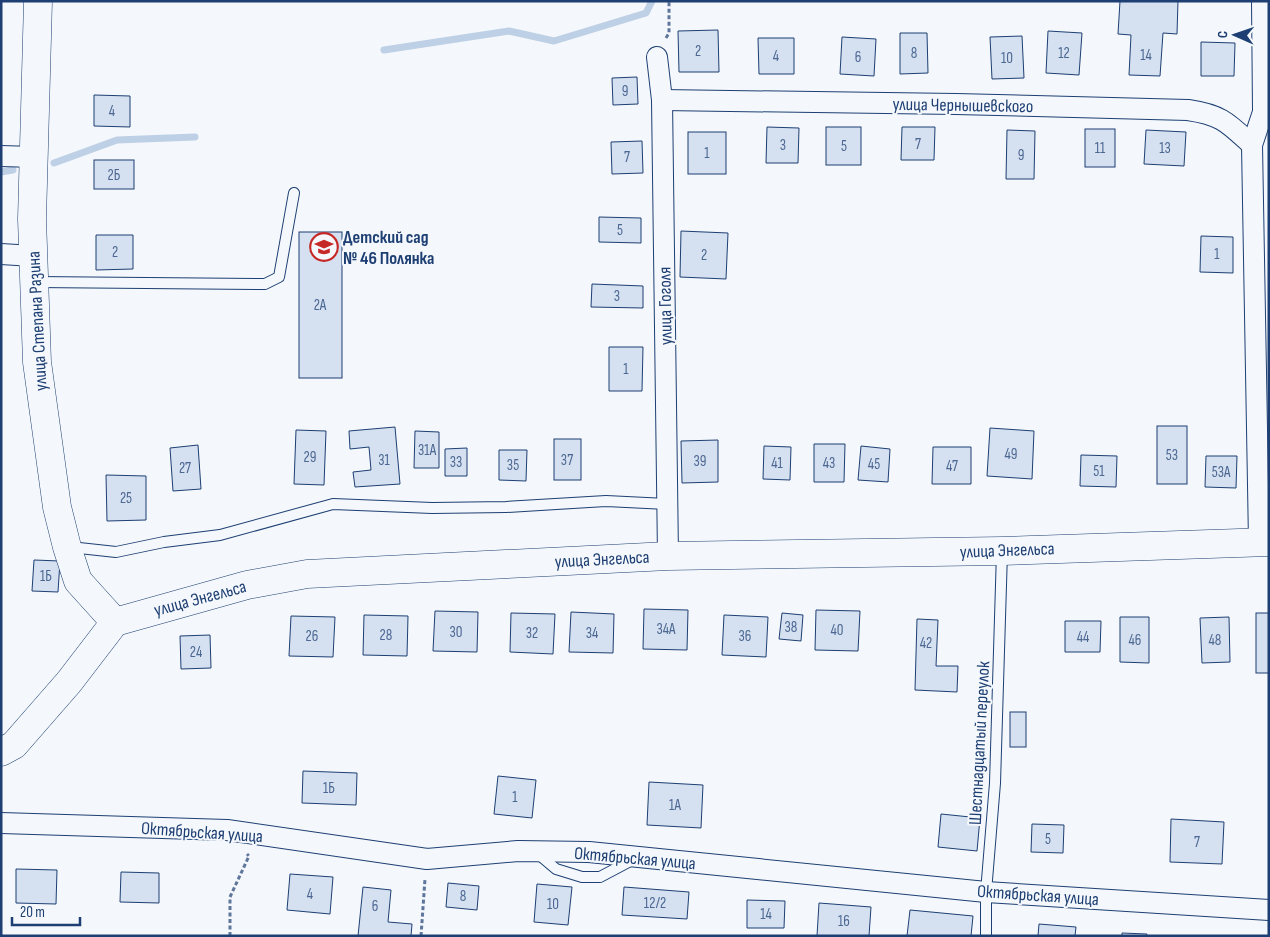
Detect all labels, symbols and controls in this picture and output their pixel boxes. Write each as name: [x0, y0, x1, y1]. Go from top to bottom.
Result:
north arrow: [1210, 10, 1260, 60]
text: С: [1214, 31, 1231, 38]
house number: 2: [695, 42, 701, 61]
house number: 8: [911, 44, 917, 63]
house number: 12: [1058, 44, 1070, 63]
house number: 14: [1140, 46, 1152, 65]
house number: 4: [773, 47, 779, 66]
house number: 6: [855, 48, 861, 67]
house number: 10: [1001, 49, 1013, 68]
house number: 9: [622, 82, 628, 101]
street label: улица Чернышевского: [892, 94, 1034, 117]
house number: 4: [109, 102, 115, 121]
house number: 7: [915, 135, 921, 154]
house number: 3: [780, 136, 786, 155]
house number: 5: [841, 137, 847, 156]
house number: 11: [1095, 139, 1106, 158]
house number: 13: [1159, 139, 1171, 158]
house number: 1: [704, 144, 710, 163]
house number: 9: [1018, 146, 1024, 165]
house number: 7: [624, 148, 630, 167]
house number: 2Б: [108, 166, 121, 185]
house number: 5: [617, 221, 623, 240]
place label: Детский сад № 46 Полянка: [343, 227, 434, 269]
school or university icon: Детский сад № 46 Полянка: [309, 232, 339, 262]
house number: 2: [112, 243, 118, 262]
house number: 1: [1214, 245, 1220, 264]
house number: 2: [701, 246, 707, 265]
street label: улица Степана Разина: [23, 250, 52, 391]
street label: улица Гоголя: [654, 267, 677, 345]
house number: 3: [614, 287, 620, 306]
house number: 2А: [314, 296, 327, 315]
house number: 1: [623, 360, 629, 379]
house number: 31А: [418, 441, 437, 460]
house number: 49: [1005, 445, 1017, 464]
house number: 53: [1166, 446, 1178, 465]
house number: 29: [304, 448, 316, 467]
house number: 31: [378, 451, 391, 470]
house number: 37: [561, 451, 573, 470]
house number: 39: [694, 452, 706, 471]
house number: 33: [450, 453, 462, 472]
house number: 41: [771, 454, 784, 473]
house number: 43: [823, 454, 835, 473]
house number: 45: [868, 455, 880, 474]
house number: 35: [507, 456, 519, 475]
house number: 47: [946, 457, 958, 476]
house number: 27: [179, 459, 191, 478]
house number: 51: [1093, 462, 1105, 481]
house number: 53А: [1212, 463, 1231, 482]
house number: 25: [120, 489, 132, 508]
street label: улица Энгельса: [959, 538, 1055, 563]
street label: улица Энгельса: [554, 547, 650, 572]
house number: 1Б: [40, 567, 52, 586]
street label: улица Энгельса: [152, 576, 249, 621]
house number: 38: [785, 618, 797, 637]
house number: 34А: [656, 620, 676, 639]
house number: 40: [831, 621, 843, 640]
house number: 30: [450, 623, 462, 642]
house number: 32: [526, 624, 538, 643]
house number: 34: [586, 624, 598, 643]
house number: 28: [380, 626, 392, 645]
house number: 26: [306, 627, 318, 646]
house number: 36: [739, 627, 751, 646]
house number: 44: [1077, 628, 1089, 647]
house number: 46: [1129, 631, 1141, 650]
house number: 48: [1209, 631, 1221, 650]
house number: 42: [920, 634, 932, 653]
house number: 24: [190, 643, 202, 662]
street label: Шестнадцатый переулок: [965, 660, 994, 825]
house number: 1Б: [323, 779, 335, 798]
house number: 1: [512, 788, 518, 807]
house number: 1А: [669, 796, 682, 815]
street label: Октябрьская улица: [140, 818, 264, 847]
house number: 5: [1045, 830, 1051, 849]
house number: 7: [1194, 833, 1200, 852]
street label: Октябрьская улица: [573, 843, 697, 874]
street label: Октябрьская улица: [976, 881, 1100, 910]
house number: 4: [307, 885, 313, 904]
house number: 8: [460, 887, 466, 906]
scale bar: [12, 894, 80, 926]
house number: 12/2: [644, 894, 666, 913]
house number: 10: [547, 895, 559, 914]
house number: 6: [372, 897, 378, 916]
text: 20 m: [20, 903, 45, 922]
house number: 14: [760, 905, 772, 924]
house number: 16: [838, 912, 850, 931]

